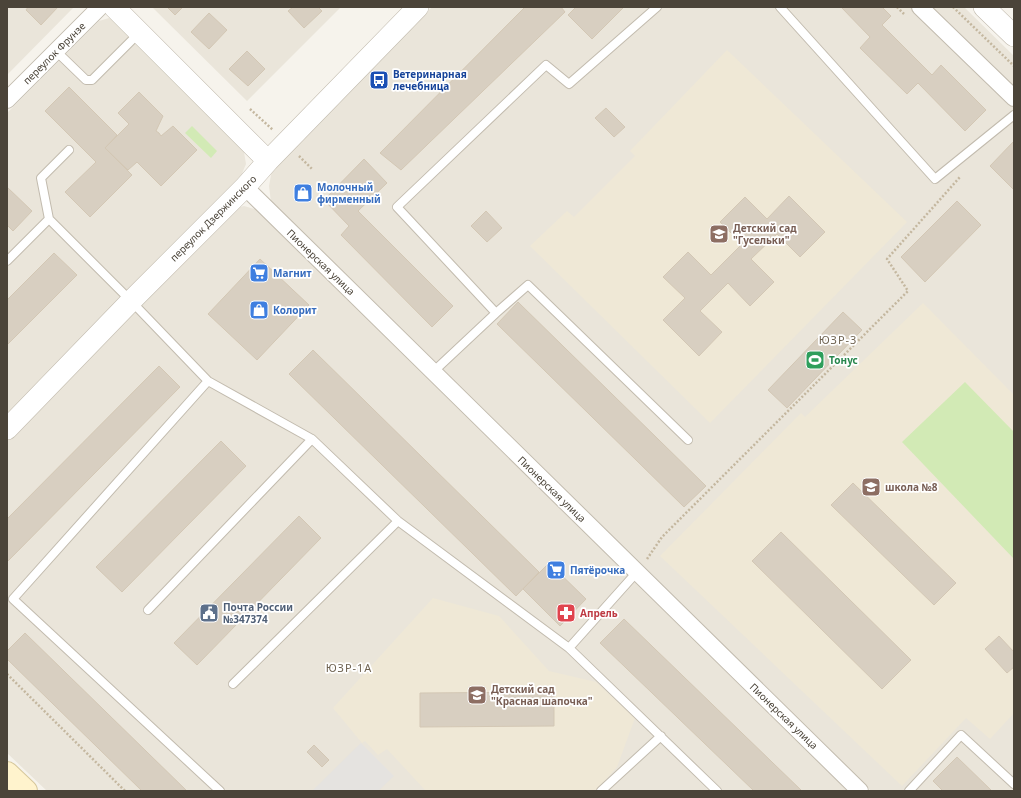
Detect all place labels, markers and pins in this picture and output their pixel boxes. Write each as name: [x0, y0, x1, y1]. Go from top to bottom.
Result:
place label: Ветеринарная лечебница: [393, 67, 467, 93]
bus stop icon: Ветеринарная лечебница: [368, 69, 390, 91]
place label: Молочный фирменный: [317, 180, 381, 206]
shop icon: Молочный фирменный: [292, 182, 314, 204]
place label: Детский сад "Гусельки": [733, 221, 797, 247]
school or university icon: Детский сад "Гусельки": [708, 223, 730, 245]
supermarket icon: Магнит: [248, 262, 270, 284]
place label: Магнит: [273, 266, 312, 280]
shop icon: Колорит: [248, 299, 270, 321]
place label: Колорит: [273, 303, 317, 317]
sports icon: Тонус: [804, 349, 826, 371]
place label: Тонус: [829, 353, 858, 367]
school or university icon: школа №8: [860, 476, 882, 498]
place label: школа №8: [885, 480, 938, 494]
supermarket icon: Пятёрочка: [545, 559, 567, 581]
place label: Пятёрочка: [570, 563, 625, 577]
place label: Почта России №347374: [223, 600, 293, 626]
public building icon: Почта России №347374: [198, 602, 220, 624]
pharmacy icon: Апрель: [555, 602, 577, 624]
place label: Апрель: [580, 606, 618, 620]
place label: Детский сад "Красная шапочка": [491, 682, 593, 708]
school or university icon: Детский сад "Красная шапочка": [466, 684, 488, 706]

